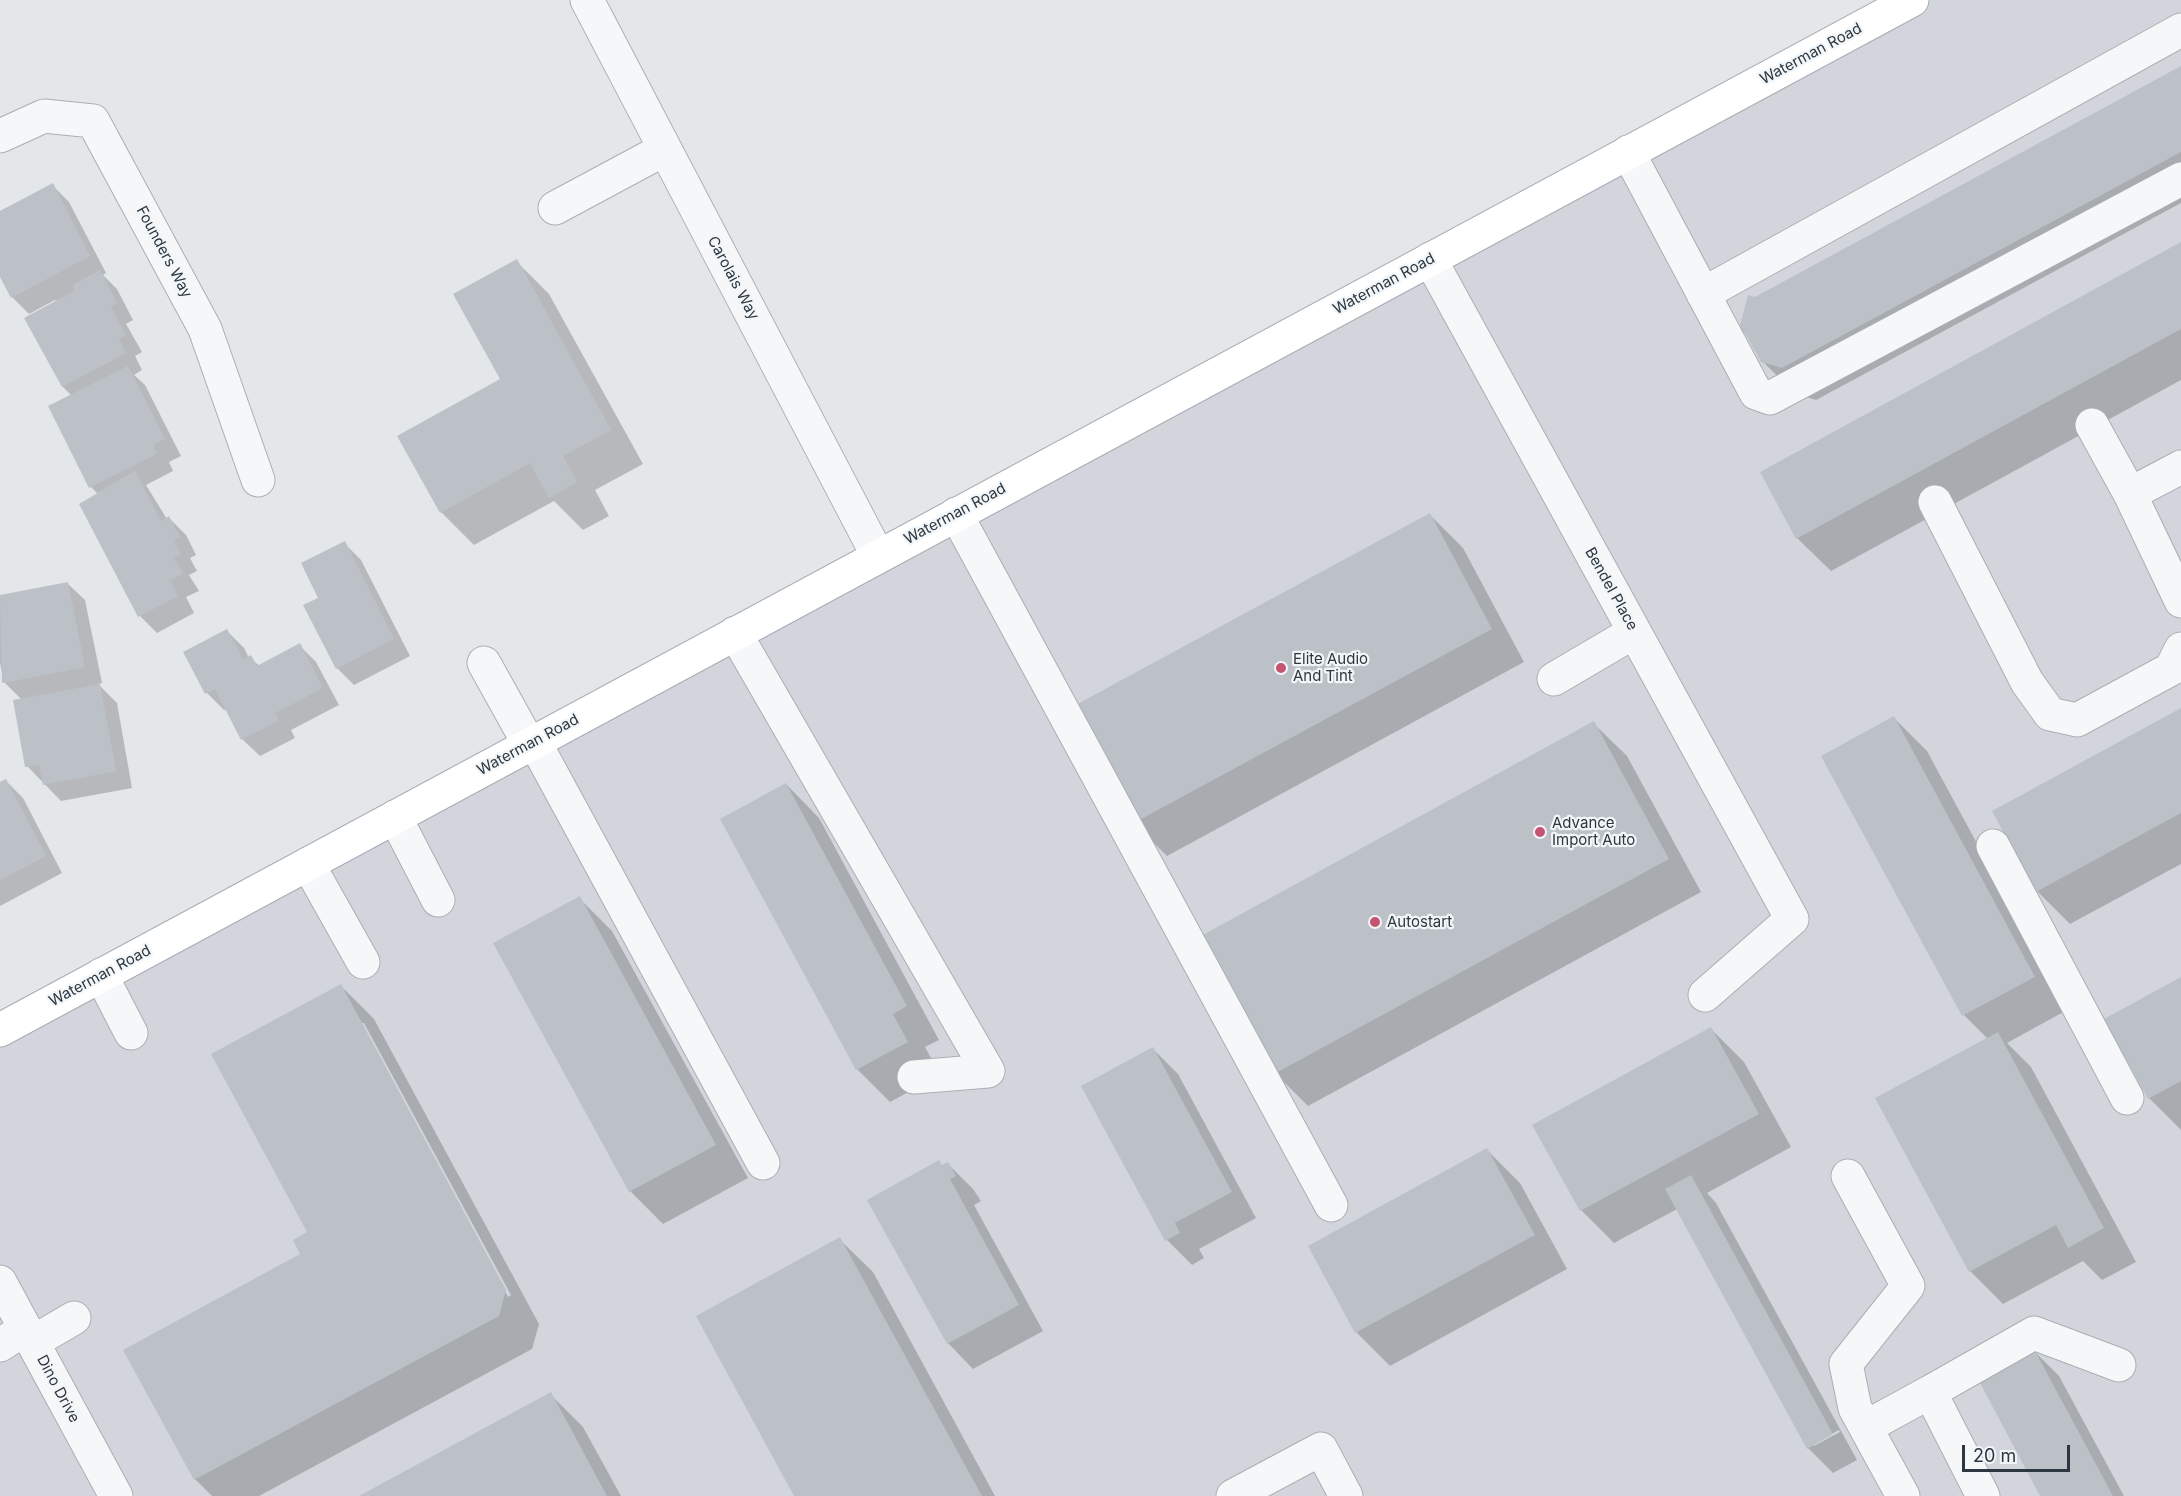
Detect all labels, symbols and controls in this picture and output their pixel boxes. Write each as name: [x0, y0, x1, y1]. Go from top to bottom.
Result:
street label: Waterman Road: [1757, 20, 1865, 88]
street label: Founders Way: [132, 203, 196, 301]
street label: Carolais Way: [703, 233, 763, 323]
street label: Waterman Road: [1330, 250, 1438, 318]
street label: Waterman Road: [901, 480, 1009, 548]
street label: Bendel Place: [1581, 544, 1641, 634]
place label: Elite Audio And Tint: [1293, 650, 1368, 685]
marker: Elite Audio And Tint: [1274, 661, 1288, 675]
street label: Waterman Road: [474, 711, 582, 779]
place label: Advance Import Auto: [1552, 814, 1635, 849]
marker: Advance Import Auto: [1533, 825, 1547, 839]
place label: Autostart: [1387, 913, 1452, 931]
marker: Autostart: [1368, 915, 1382, 929]
street label: Waterman Road: [46, 942, 154, 1010]
street label: Dino Drive: [33, 1352, 83, 1426]
scale bar: [1965, 1433, 2073, 1471]
text: 20 m: [1973, 1445, 2016, 1466]

